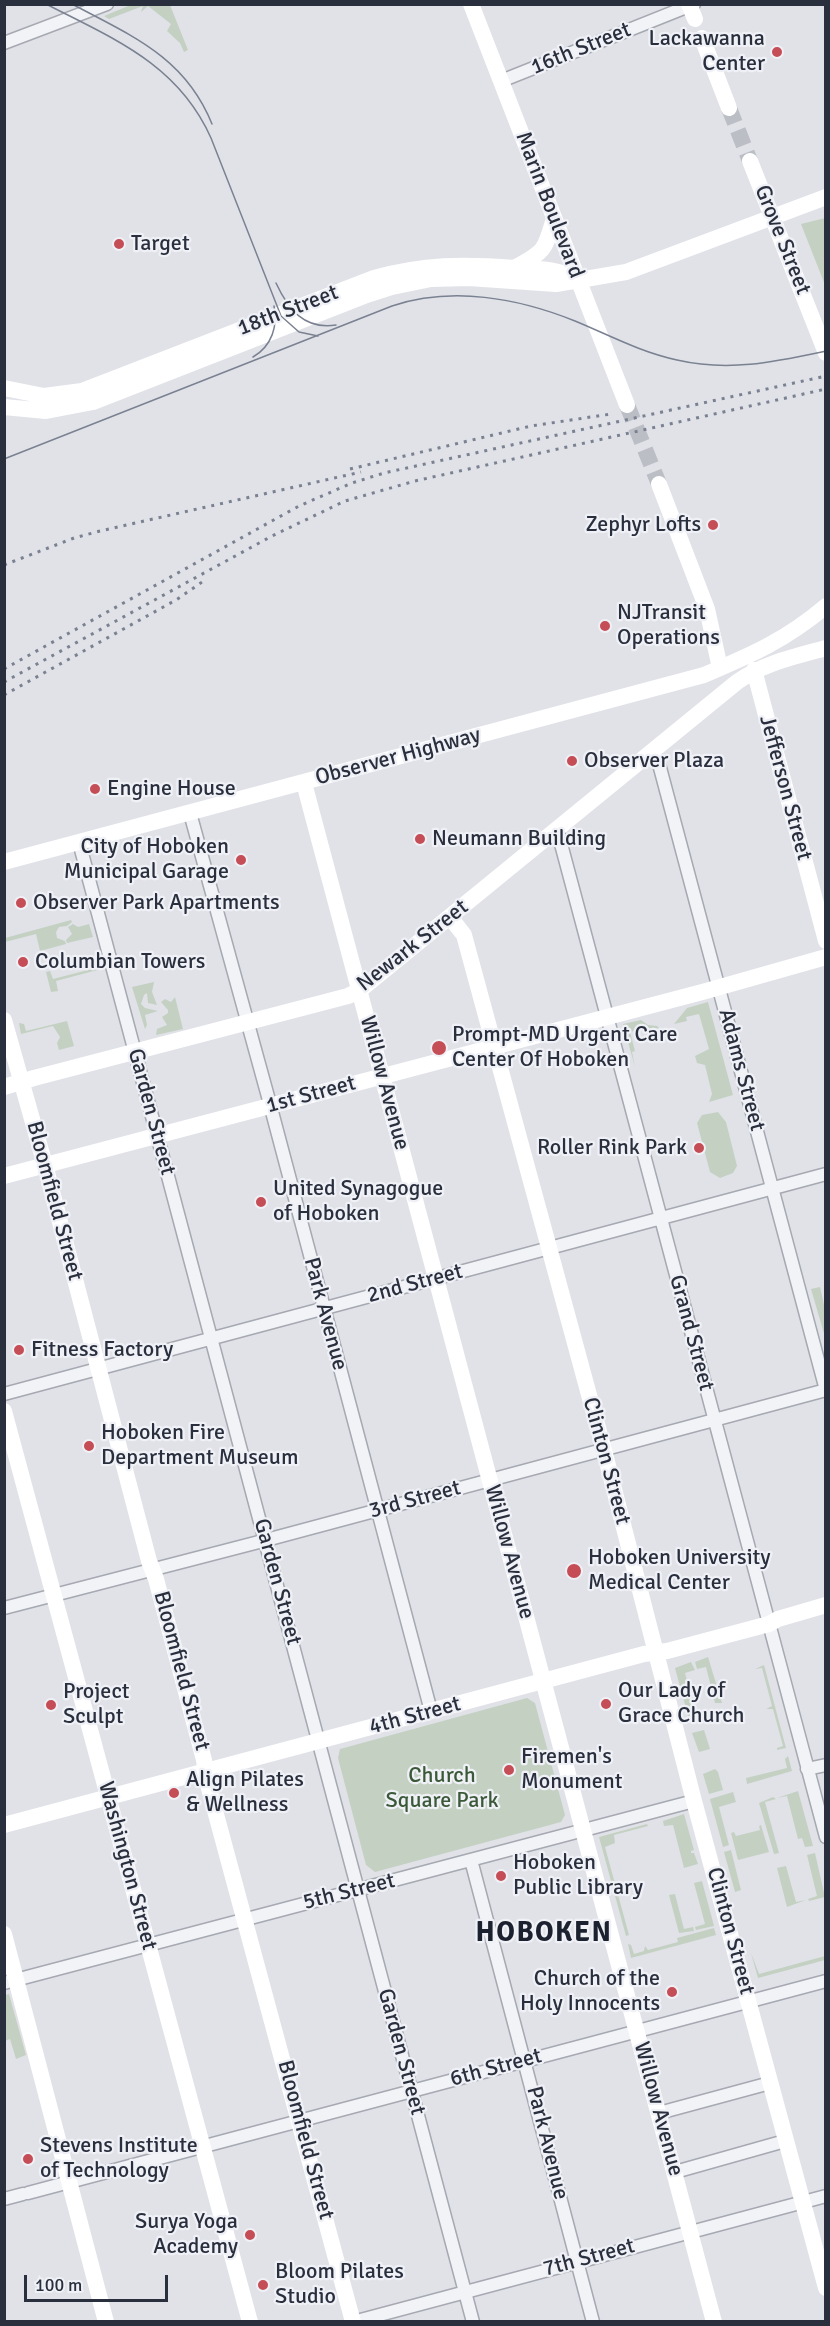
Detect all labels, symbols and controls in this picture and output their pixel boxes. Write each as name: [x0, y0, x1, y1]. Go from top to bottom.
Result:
street label: 16th Street: [527, 17, 635, 81]
place label: Lackawanna Center: [648, 26, 765, 78]
marker: Lackawanna Center: [770, 45, 784, 59]
street label: Marin Boulevard: [509, 128, 589, 282]
street label: Grove Street: [748, 181, 816, 299]
place label: Target: [131, 231, 190, 257]
marker: Target: [112, 237, 126, 251]
street label: 18th Street: [234, 280, 342, 342]
place label: Zephyr Lofts: [586, 512, 701, 538]
marker: Zephyr Lofts: [706, 518, 720, 532]
place label: NJTransit Operations: [617, 600, 720, 652]
marker: NJTransit Operations: [598, 619, 612, 633]
street label: Jefferson Street: [753, 713, 817, 863]
street label: Observer Highway: [312, 722, 484, 792]
place label: Observer Plaza: [584, 748, 724, 774]
marker: Observer Plaza: [565, 754, 579, 768]
place label: Engine House: [107, 776, 236, 802]
marker: Engine House: [88, 782, 102, 796]
place label: Neumann Building: [432, 826, 606, 852]
marker: Neumann Building: [413, 832, 427, 846]
place label: City of Hoboken Municipal Garage: [64, 834, 229, 885]
marker: City of Hoboken Municipal Garage: [234, 853, 248, 867]
place label: Observer Park Apartments: [33, 890, 280, 916]
street label: Newark Street: [352, 894, 474, 998]
marker: Observer Park Apartments: [14, 896, 28, 910]
place label: Columbian Towers: [35, 949, 205, 975]
marker: Columbian Towers: [16, 955, 30, 969]
street label: Adams Street: [712, 1006, 770, 1134]
street label: Willow Avenue: [353, 1013, 415, 1153]
place label: Prompt-MD Urgent Care Center Of Hoboken: [452, 1022, 677, 1074]
marker: Prompt-MD Urgent Care Center Of Hoboken: [430, 1039, 448, 1057]
street label: Garden Street: [121, 1046, 181, 1178]
street label: 1st Street: [263, 1070, 359, 1120]
street label: Bloomfield Street: [20, 1118, 88, 1284]
place label: Roller Rink Park: [537, 1135, 687, 1161]
marker: Roller Rink Park: [692, 1141, 706, 1155]
place label: United Synagogue of Hoboken: [273, 1176, 443, 1228]
marker: United Synagogue of Hoboken: [254, 1195, 268, 1209]
street label: Park Avenue: [297, 1255, 353, 1373]
street label: 2nd Street: [364, 1259, 466, 1309]
street label: Grand Street: [663, 1272, 719, 1394]
place label: Fitness Factory: [31, 1337, 173, 1363]
marker: Fitness Factory: [12, 1343, 26, 1357]
street label: Clinton Street: [576, 1394, 636, 1528]
place label: Hoboken Fire Department Museum: [101, 1420, 298, 1472]
marker: Hoboken Fire Department Museum: [82, 1439, 96, 1453]
street label: 3rd Street: [366, 1475, 464, 1525]
street label: Willow Avenue: [478, 1482, 540, 1622]
street label: Garden Street: [247, 1516, 307, 1648]
place label: Hoboken University Medical Center: [588, 1545, 771, 1597]
marker: Hoboken University Medical Center: [565, 1562, 583, 1580]
street label: Bloomfield Street: [147, 1588, 215, 1754]
place label: Our Lady of Grace Church: [618, 1678, 745, 1730]
place label: Project Sculpt: [63, 1679, 129, 1730]
street label: 4th Street: [366, 1691, 464, 1741]
marker: Our Lady of Grace Church: [599, 1697, 613, 1711]
marker: Project Sculpt: [44, 1698, 58, 1712]
place label: Firemen's Monument: [521, 1744, 622, 1796]
park label: Church Square Park: [386, 1763, 498, 1814]
marker: Firemen's Monument: [502, 1763, 516, 1777]
place label: Align Pilates & Wellness: [186, 1767, 304, 1819]
street label: Washington Street: [92, 1779, 162, 1953]
marker: Align Pilates & Wellness: [167, 1786, 181, 1800]
place label: Hoboken Public Library: [513, 1850, 643, 1902]
street label: Clinton Street: [700, 1864, 760, 1998]
street label: 5th Street: [300, 1868, 398, 1916]
marker: Hoboken Public Library: [494, 1869, 508, 1883]
district label: HOBOKEN: [476, 1917, 612, 1951]
place label: Church of the Holy Innocents: [520, 1966, 660, 2018]
marker: Church of the Holy Innocents: [665, 1985, 679, 1999]
street label: Garden Street: [371, 1986, 431, 2118]
street label: Willow Avenue: [627, 2039, 689, 2179]
street label: 6th Street: [447, 2043, 545, 2093]
street label: Bloomfield Street: [271, 2057, 339, 2223]
street label: Park Avenue: [520, 2084, 574, 2202]
place label: Stevens Institute of Technology: [40, 2133, 198, 2184]
marker: Stevens Institute of Technology: [21, 2152, 35, 2166]
place label: Surya Yoga Academy: [135, 2209, 238, 2260]
marker: Surya Yoga Academy: [243, 2228, 257, 2242]
street label: 7th Street: [540, 2233, 638, 2283]
place label: Bloom Pilates Studio: [275, 2259, 404, 2310]
scale bar: [27, 2263, 171, 2301]
text: 100 m: [35, 2274, 82, 2296]
marker: Bloom Pilates Studio: [256, 2278, 270, 2292]

